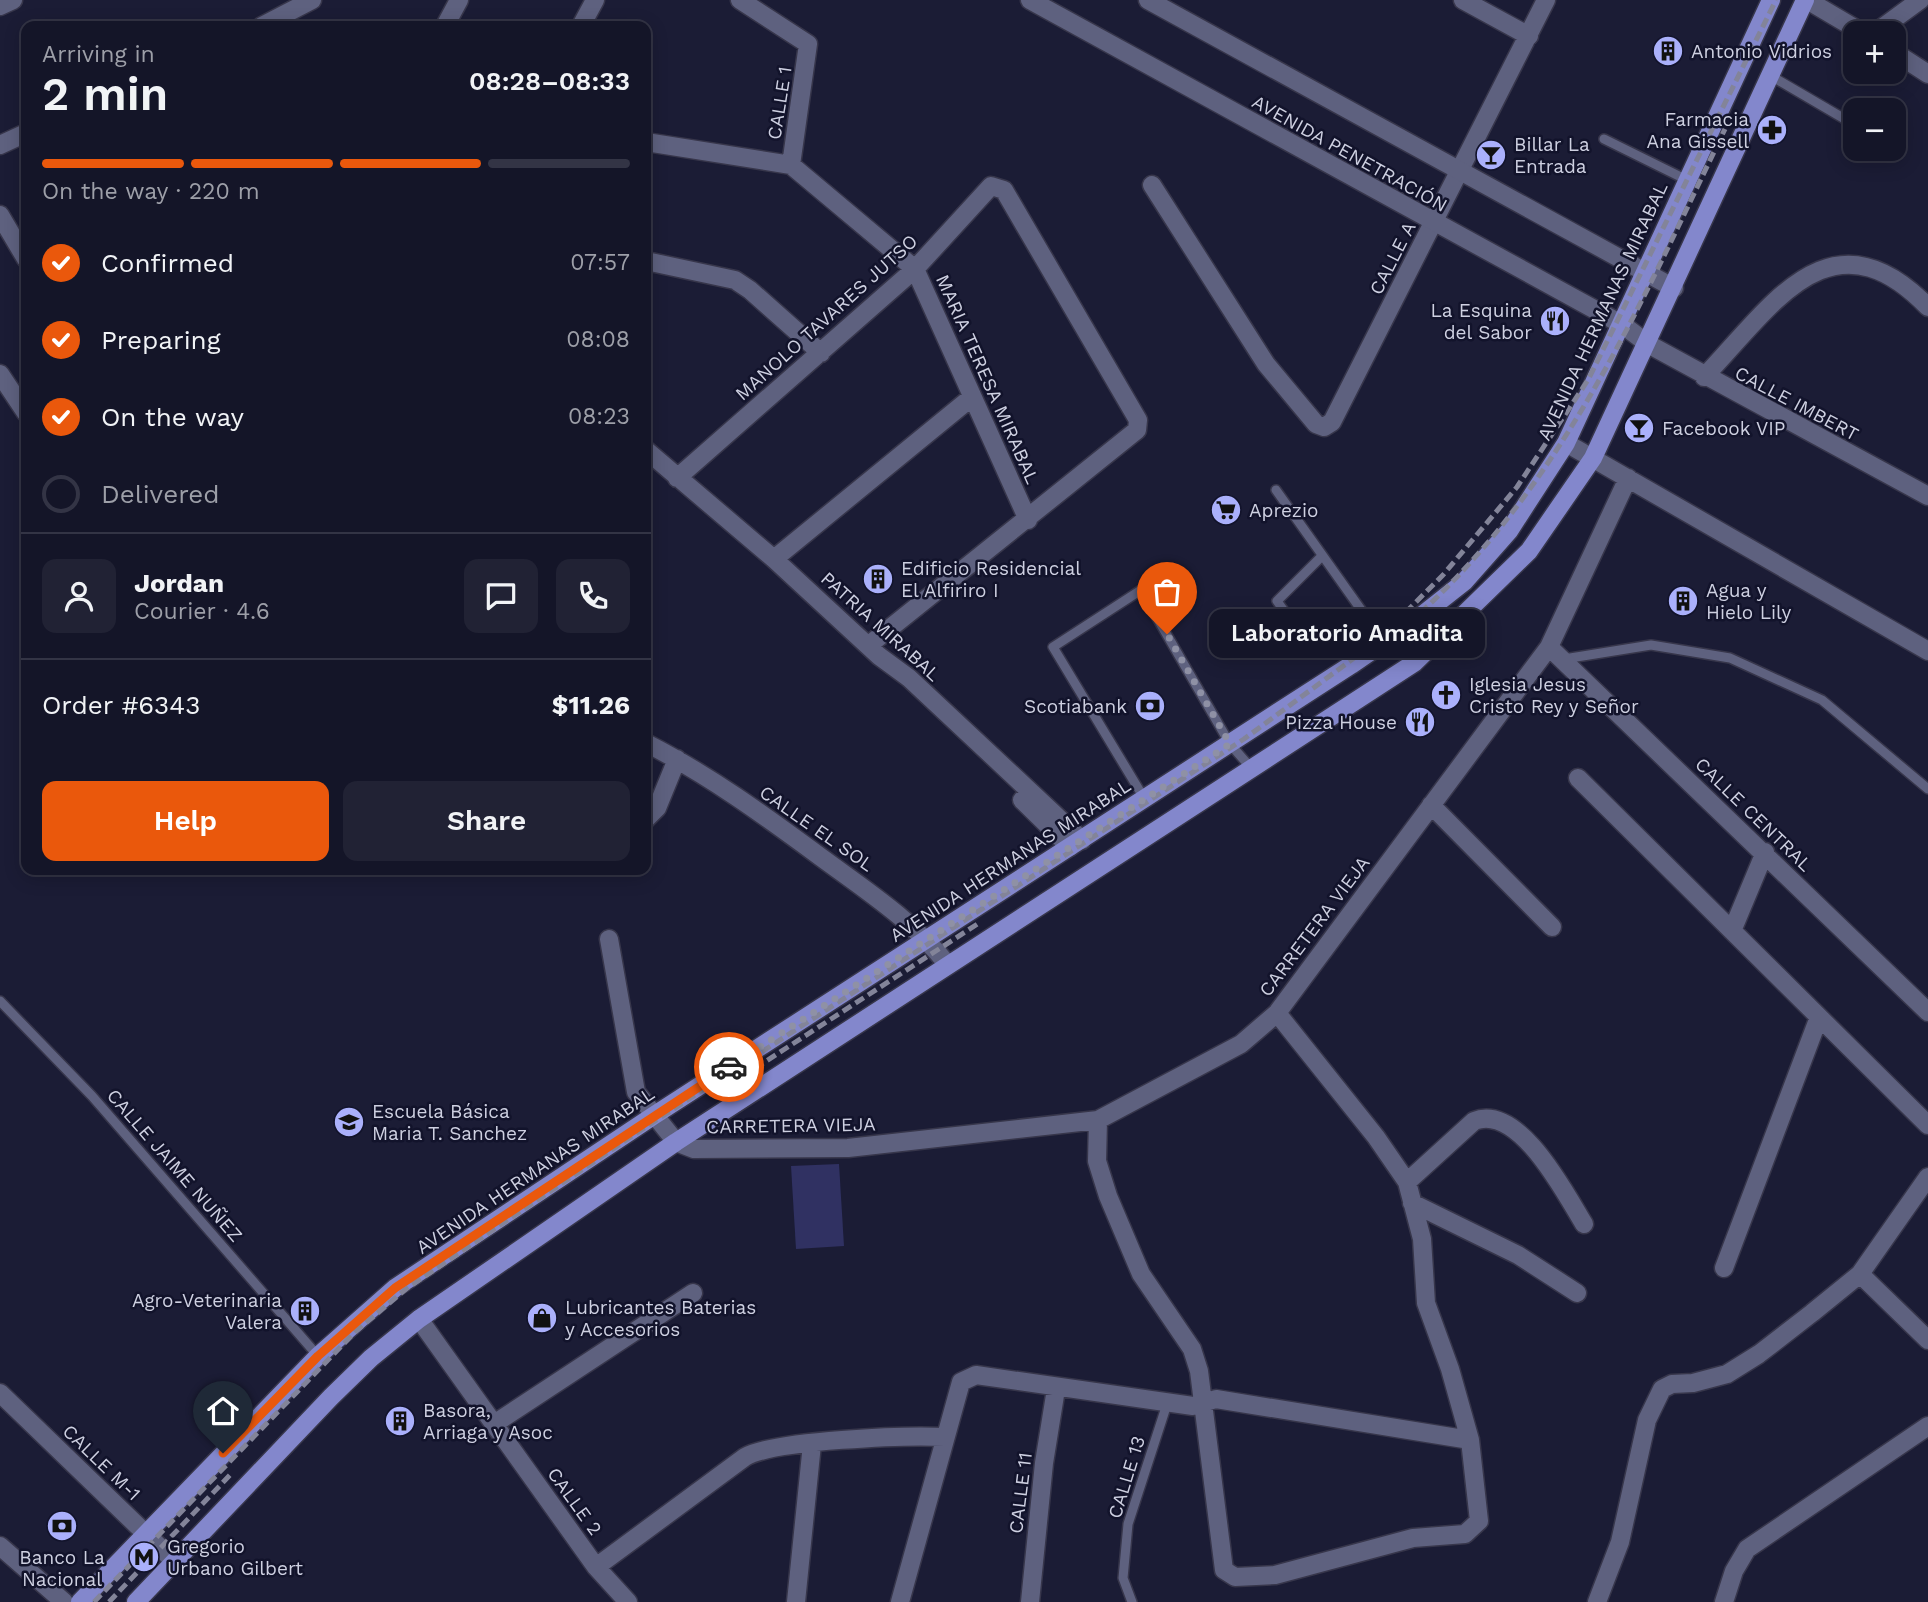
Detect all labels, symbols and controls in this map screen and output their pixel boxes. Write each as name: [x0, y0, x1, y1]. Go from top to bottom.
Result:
map controls: [1843, 21, 1906, 161]
button: +: [1843, 21, 1906, 84]
building icon: Antonio Vidrios: [1651, 34, 1685, 68]
place label: Antonio Vidrios: [1691, 40, 1832, 63]
text: Arriving in: [42, 41, 155, 68]
street label: CALLE 1: [762, 65, 797, 141]
text: 08:28–08:33: [469, 66, 630, 96]
text: 2 min: [42, 67, 168, 121]
street label: AVENIDA PENETRACIÓN: [1248, 90, 1451, 217]
button: −: [1843, 98, 1906, 161]
place label: Farmacia Ana Gissell: [1646, 108, 1749, 153]
pharmacy icon: Farmacia Ana Gissell: [1755, 113, 1789, 147]
place label: Billar La Entrada: [1514, 133, 1590, 178]
bar icon: Billar La Entrada: [1474, 138, 1508, 172]
text: On the way · 220 m: [42, 178, 260, 205]
street label: AVENIDA HERMANAS MIRABAL: [1532, 178, 1673, 444]
street label: CALLE A: [1364, 218, 1421, 299]
street label: MANOLO TAVARES JUTSO: [730, 229, 922, 405]
icon: check: [42, 244, 80, 282]
text: Confirmed: [101, 248, 234, 278]
text: 07:57: [570, 249, 630, 276]
street label: MARIA TERESA MIRABAL: [931, 271, 1044, 487]
place label: La Esquina del Sabor: [1431, 299, 1532, 344]
restaurant icon: La Esquina del Sabor: [1538, 304, 1572, 338]
icon: check: [42, 321, 80, 359]
text: Preparing: [101, 325, 221, 355]
text: 08:08: [566, 326, 630, 353]
street label: CALLE IMBERT: [1731, 361, 1863, 446]
icon: check: [42, 398, 80, 436]
text: On the way: [101, 402, 244, 432]
text: 08:23: [568, 403, 630, 430]
bar icon: Facebook VIP: [1622, 411, 1656, 445]
place label: Facebook VIP: [1662, 417, 1785, 440]
text: Delivered: [101, 479, 220, 509]
supermarket icon: Aprezio: [1209, 493, 1243, 527]
place label: Aprezio: [1249, 499, 1318, 522]
place label: Edificio Residencial El Alfiriro I: [901, 557, 1081, 602]
button: person: [42, 559, 116, 633]
button: chat: [464, 559, 538, 633]
button: phone: [556, 559, 630, 633]
building icon: Edificio Residencial El Alfiriro I: [861, 562, 895, 596]
pin: [1137, 562, 1197, 634]
street label: PATRIA MIRABAL: [816, 567, 945, 686]
text: Jordan: [134, 568, 224, 598]
icon: bag: [1148, 573, 1186, 611]
place label: Agua y Hielo Lily: [1706, 579, 1791, 624]
building icon: Agua y Hielo Lily: [1666, 584, 1700, 618]
text: Courier · 4.6: [134, 598, 270, 625]
callout: Laboratorio Amadita: [1209, 610, 1486, 658]
text: Laboratorio Amadita: [1231, 620, 1463, 647]
place label: Iglesia Jesus Cristo Rey y Señor: [1469, 673, 1639, 718]
church icon: Iglesia Jesus Cristo Rey y Señor: [1429, 678, 1463, 712]
bank icon: Scotiabank: [1133, 689, 1167, 723]
text: Order #6343: [42, 690, 200, 720]
text: $11.26: [552, 690, 630, 720]
place label: Scotiabank: [1024, 695, 1127, 718]
restaurant icon: Pizza House: [1403, 705, 1437, 739]
place label: Pizza House: [1285, 711, 1397, 734]
street label: CALLE CENTRAL: [1690, 753, 1817, 876]
street label: AVENIDA HERMANAS MIRABAL: [886, 774, 1135, 947]
button: Help: [42, 781, 329, 861]
button: Share: [343, 781, 630, 861]
street label: CALLE EL SOL: [755, 781, 878, 876]
street label: CARRETERA VIEJA: [1254, 851, 1375, 1001]
courier: [694, 1032, 764, 1102]
icon: car: [710, 1048, 748, 1086]
street label: AVENIDA HERMANAS MIRABAL: [412, 1082, 659, 1259]
street label: CALLE JAIME NUÑEZ: [102, 1084, 247, 1247]
place label: Escuela Básica Maria T. Sanchez: [372, 1100, 527, 1145]
school or university icon: Escuela Básica Maria T. Sanchez: [332, 1105, 366, 1139]
street label: CARRETERA VIEJA: [706, 1113, 876, 1138]
place label: Agro-Veterinaria Valera: [132, 1289, 282, 1334]
building icon: Agro-Veterinaria Valera: [288, 1294, 322, 1328]
place label: Lubricantes Baterias y Accesorios: [565, 1296, 756, 1341]
shop icon: Lubricantes Baterias y Accesorios: [525, 1301, 559, 1335]
pin: [193, 1381, 253, 1453]
icon: home: [204, 1392, 242, 1430]
place label: Basora, Arriaga y Asoc: [423, 1399, 553, 1444]
building icon: Basora, Arriaga y Asoc: [383, 1404, 417, 1438]
street label: CALLE M-1: [58, 1420, 145, 1505]
street label: CALLE 13: [1103, 1433, 1150, 1521]
street label: CALLE 11: [1004, 1451, 1037, 1535]
street label: CALLE 2: [542, 1463, 607, 1540]
bank icon: Banco La Nacional: [45, 1509, 79, 1543]
place label: Gregorio Urbano Gilbert: [167, 1535, 303, 1580]
metro station icon: Gregorio Urbano Gilbert: [127, 1540, 161, 1574]
place label: Banco La Nacional: [19, 1546, 105, 1591]

